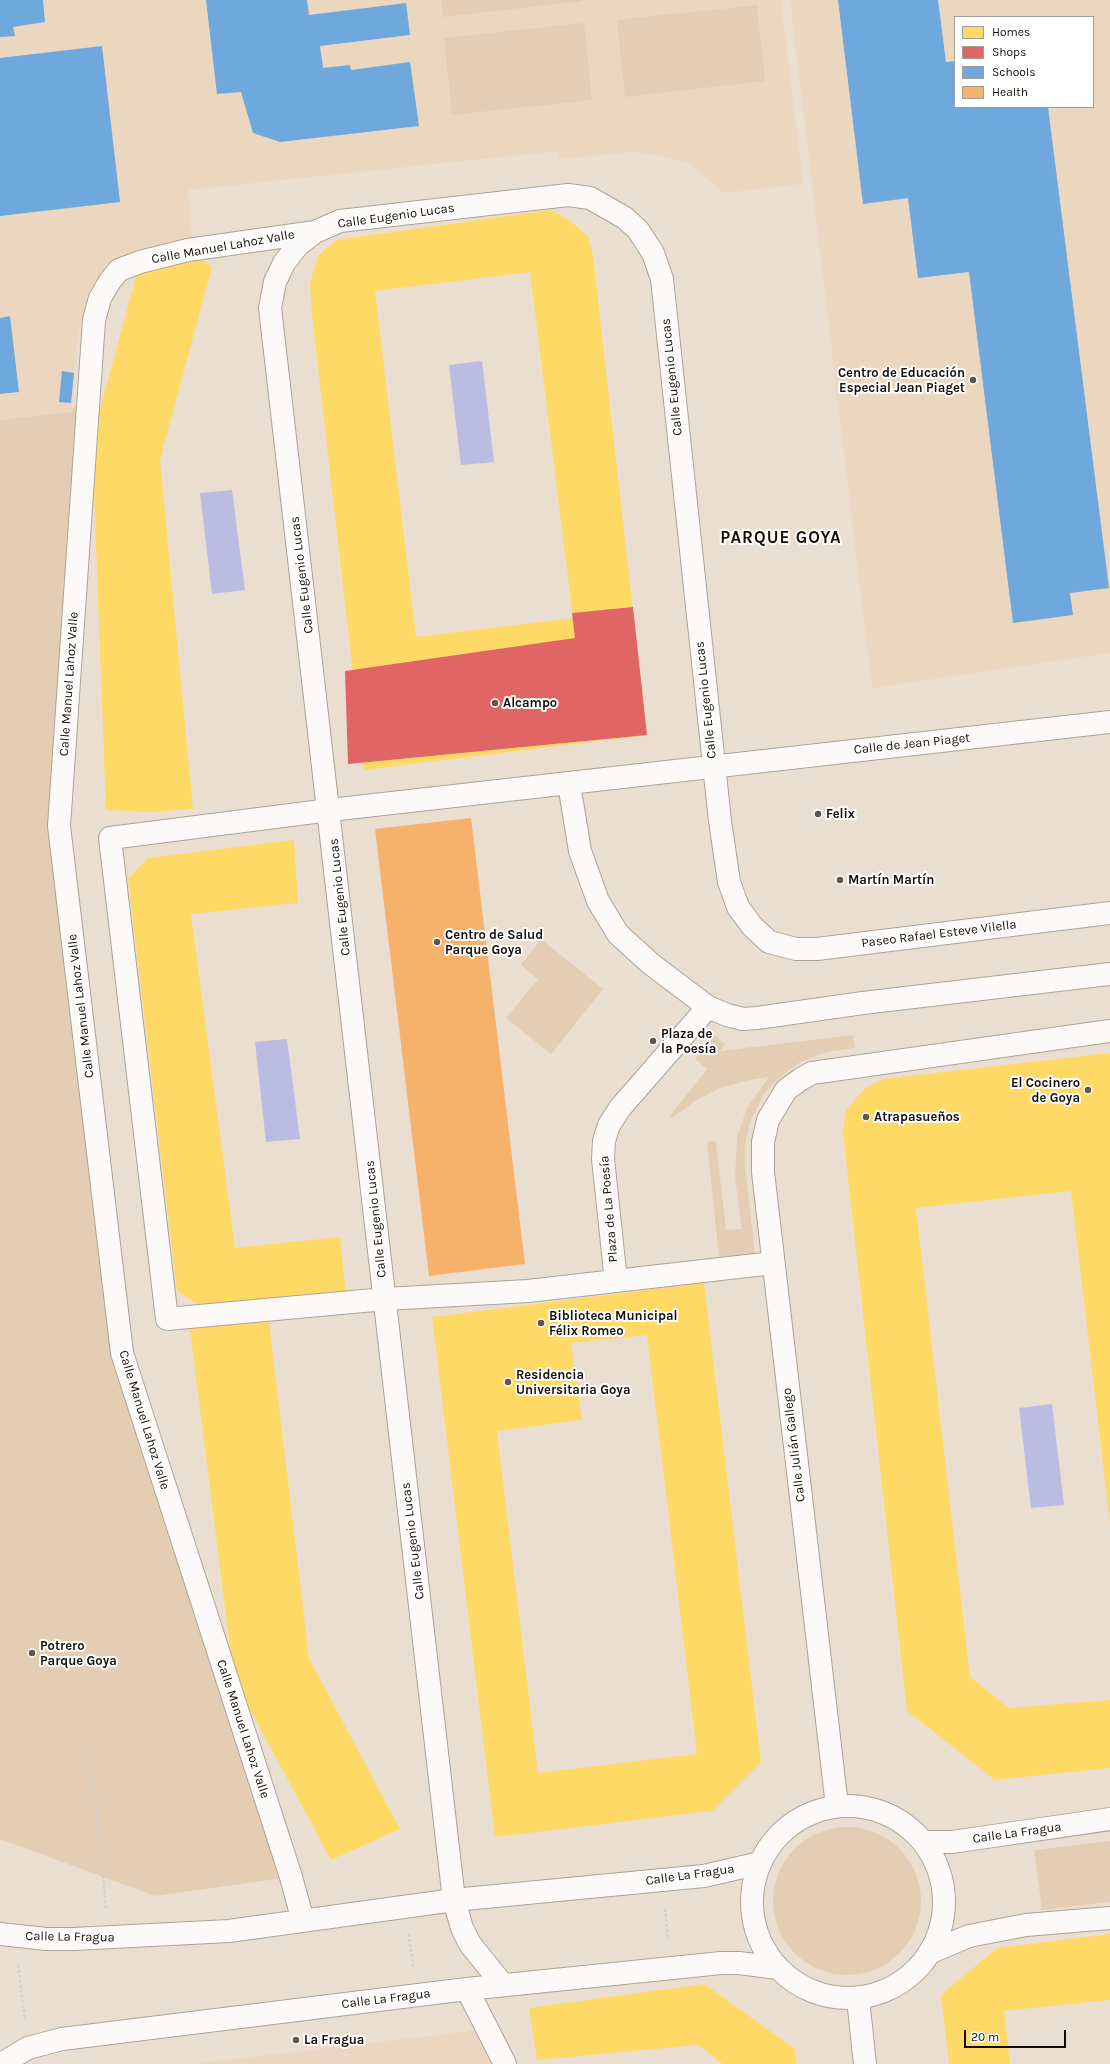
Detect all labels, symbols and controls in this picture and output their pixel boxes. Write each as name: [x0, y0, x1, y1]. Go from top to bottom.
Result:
legend: [954, 16, 1094, 108]
text: Homes: [992, 25, 1030, 39]
text: Shops: [992, 45, 1026, 59]
text: Schools: [992, 65, 1035, 79]
text: Health: [992, 85, 1028, 99]
street label: Calle Eugenio Lucas: [337, 200, 455, 232]
street label: Calle Manuel Lahoz Valle: [150, 227, 296, 267]
street label: Calle Eugenio Lucas: [658, 318, 686, 436]
place label: Centro de Educación Especial Jean Piaget: [838, 365, 965, 396]
marker: Centro de Educación Especial Jean Piaget: [968, 375, 978, 385]
street label: Calle Eugenio Lucas: [287, 516, 317, 634]
district label: PARQUE GOYA: [720, 528, 842, 548]
street label: Calle Manuel Lahoz Valle: [56, 611, 82, 757]
street label: Calle Eugenio Lucas: [692, 641, 720, 759]
place label: Alcampo: [503, 695, 557, 711]
marker: Alcampo: [490, 698, 500, 708]
street label: Calle de Jean Piaget: [853, 730, 971, 758]
place label: Felix: [826, 806, 855, 822]
marker: Felix: [813, 809, 823, 819]
street label: Calle Eugenio Lucas: [326, 838, 354, 956]
place label: Martín Martín: [848, 872, 934, 888]
marker: Martín Martín: [835, 875, 845, 885]
street label: Paseo Rafael Esteve Vilella: [861, 917, 1017, 951]
place label: Centro de Salud Parque Goya: [445, 927, 543, 958]
street label: Calle Manuel Lahoz Valle: [64, 933, 98, 1079]
marker: Centro de Salud Parque Goya: [432, 937, 442, 947]
place label: Plaza de la Poesía: [661, 1026, 716, 1057]
marker: Plaza de la Poesía: [648, 1036, 658, 1046]
place label: El Cocinero de Goya: [1011, 1075, 1080, 1106]
marker: El Cocinero de Goya: [1083, 1085, 1093, 1095]
place label: Atrapasueños: [874, 1109, 960, 1125]
marker: Atrapasueños: [861, 1112, 871, 1122]
street label: Plaza de La Poesía: [597, 1155, 621, 1263]
street label: Calle Eugenio Lucas: [362, 1160, 390, 1278]
place label: Biblioteca Municipal Félix Romeo: [549, 1308, 678, 1339]
marker: Biblioteca Municipal Félix Romeo: [536, 1318, 546, 1328]
street label: Calle Manuel Lahoz Valle: [115, 1348, 173, 1492]
place label: Residencia Universitaria Goya: [516, 1367, 630, 1398]
marker: Residencia Universitaria Goya: [503, 1377, 513, 1387]
street label: Calle Julián Gallego: [779, 1387, 809, 1503]
street label: Calle Eugenio Lucas: [398, 1482, 428, 1600]
place label: Potrero Parque Goya: [40, 1638, 117, 1669]
marker: Potrero Parque Goya: [27, 1648, 37, 1658]
street label: Calle Manuel Lahoz Valle: [213, 1658, 273, 1800]
street label: Calle La Fragua: [972, 1819, 1062, 1847]
street label: Calle La Fragua: [645, 1861, 735, 1889]
street label: Calle La Fragua: [25, 1928, 115, 1946]
street label: Calle La Fragua: [341, 1986, 431, 2012]
scale bar: [966, 2022, 1068, 2048]
text: 20 m: [971, 2030, 999, 2044]
place label: La Fragua: [304, 2032, 364, 2048]
marker: La Fragua: [291, 2035, 301, 2045]

